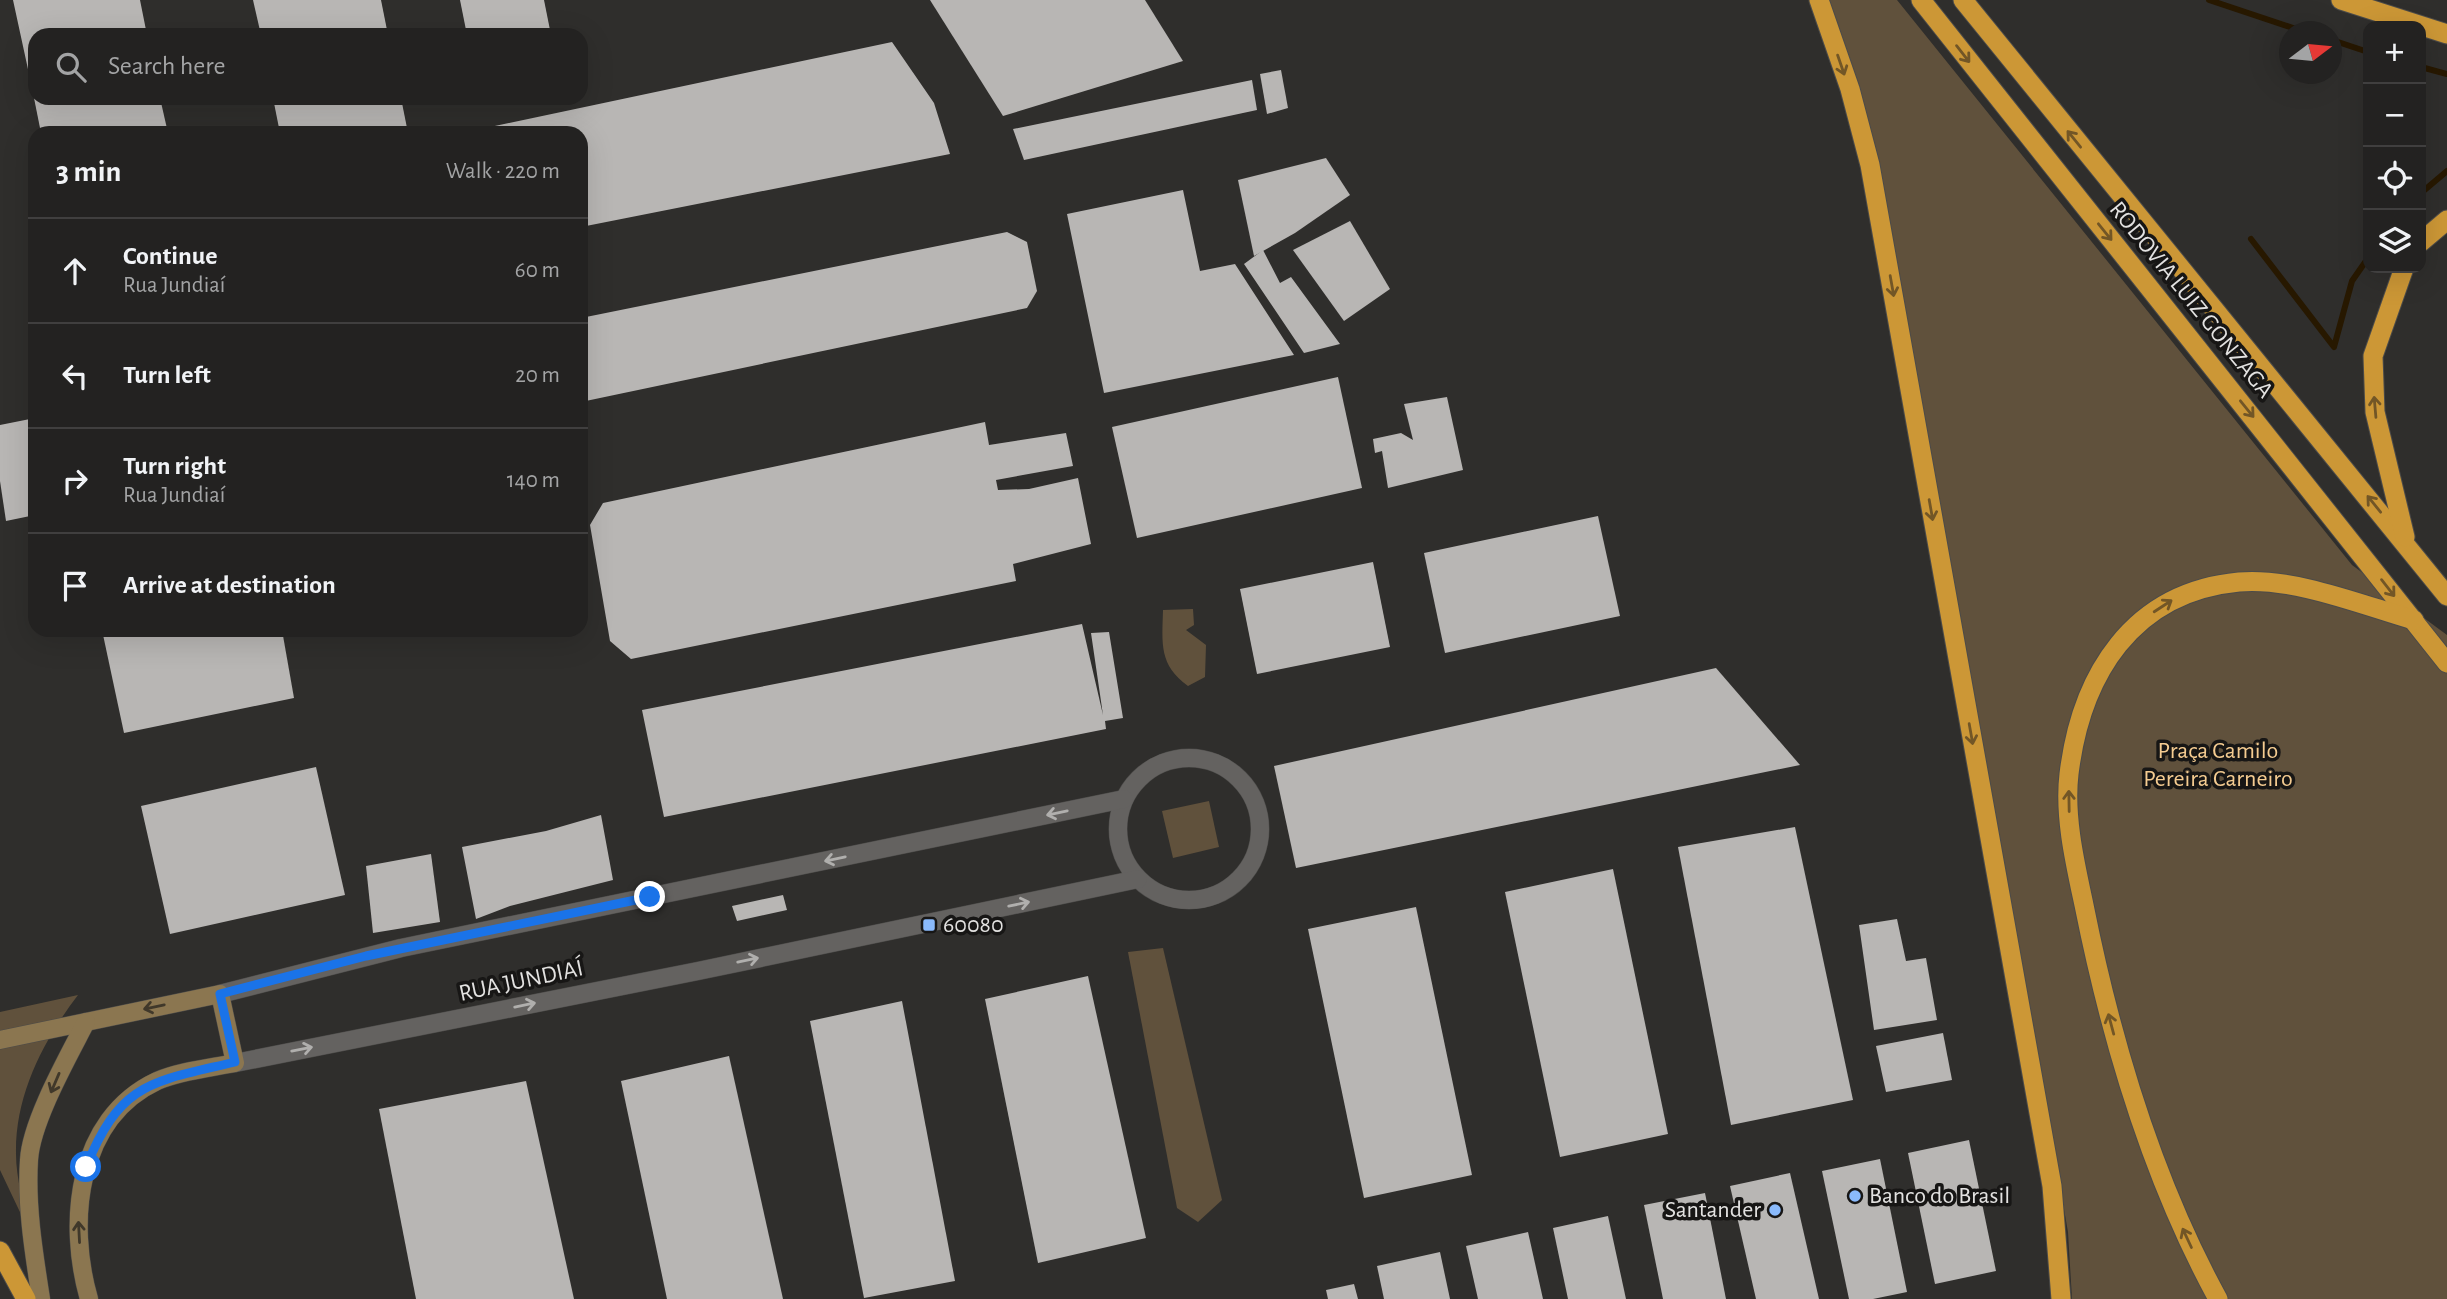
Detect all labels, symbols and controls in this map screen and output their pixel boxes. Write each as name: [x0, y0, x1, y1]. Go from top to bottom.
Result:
north arrow: [2279, 21, 2342, 84]
map controls: [2363, 21, 2426, 273]
button: +: [2363, 21, 2426, 84]
search box: [28, 28, 588, 105]
one-way arrow: [1955, 44, 1971, 62]
icon: search: [52, 48, 90, 86]
text: Search here: [108, 53, 226, 79]
one-way arrow: [1836, 53, 1848, 75]
button: −: [2363, 84, 2426, 147]
one-way arrow: [2067, 130, 2082, 148]
button: locate: [2363, 147, 2426, 210]
text: 3 min: [56, 157, 121, 187]
text: Walk · 220 m: [446, 160, 560, 183]
street label: RODOVIA LUIZ GONZAGA: [2105, 197, 2278, 403]
button: layers: [2363, 210, 2426, 273]
one-way arrow: [2097, 222, 2112, 240]
text: Continue: [123, 243, 218, 269]
icon: ahead: [56, 252, 94, 290]
text: 60 m: [515, 259, 560, 282]
text: Rua Jundiaí: [123, 274, 225, 297]
one-way arrow: [1885, 274, 1899, 297]
icon: left: [56, 357, 94, 395]
text: Turn left: [123, 362, 211, 388]
text: 20 m: [515, 364, 560, 387]
one-way arrow: [2368, 396, 2381, 419]
one-way arrow: [2239, 400, 2254, 418]
text: Turn right: [123, 453, 226, 479]
icon: right: [56, 462, 94, 500]
text: 140 m: [507, 469, 560, 492]
text: Rua Jundiaí: [123, 484, 225, 507]
one-way arrow: [2366, 496, 2382, 514]
one-way arrow: [1925, 498, 1939, 521]
icon: arrive: [56, 567, 94, 605]
text: Arrive at destination: [123, 572, 336, 598]
one-way arrow: [2380, 578, 2396, 596]
one-way arrow: [2153, 599, 2173, 613]
one-way arrow: [1965, 722, 1979, 745]
park label: Praça Camilo Pereira Carneiro: [2143, 739, 2293, 791]
one-way arrow: [2062, 789, 2076, 812]
one-way arrow: [1046, 806, 1069, 820]
one-way arrow: [824, 852, 847, 866]
route end: [634, 881, 665, 912]
one-way arrow: [1007, 896, 1030, 910]
place label: 60080: [943, 913, 1004, 937]
marker: 60080: [921, 917, 937, 933]
one-way arrow: [736, 953, 759, 967]
street label: RUA JUNDIAÍ: [456, 954, 586, 1006]
one-way arrow: [513, 998, 536, 1012]
one-way arrow: [143, 1001, 166, 1015]
one-way arrow: [2104, 1013, 2117, 1035]
one-way arrow: [290, 1042, 313, 1056]
one-way arrow: [48, 1072, 61, 1093]
route start: [70, 1151, 101, 1182]
place label: Banco do Brasil: [1869, 1184, 2010, 1208]
marker: Banco do Brasil: [1847, 1188, 1863, 1204]
place label: Santander: [1665, 1198, 1761, 1222]
marker: Santander: [1767, 1202, 1783, 1218]
one-way arrow: [72, 1221, 85, 1244]
one-way arrow: [2180, 1228, 2193, 1249]

